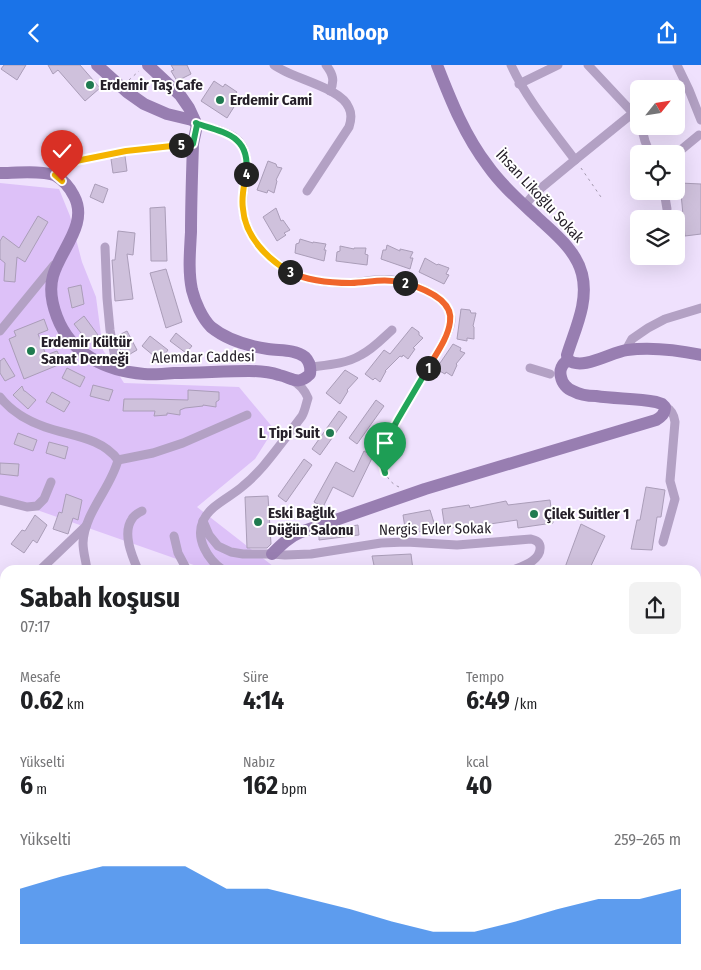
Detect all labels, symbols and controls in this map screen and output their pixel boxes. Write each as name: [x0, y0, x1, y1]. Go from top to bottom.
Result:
icon: back: [20, 19, 48, 47]
text: Runloop: [312, 19, 389, 46]
icon: share: [653, 19, 681, 47]
place label: Erdemir Taş Cafe: [100, 76, 203, 95]
marker: Erdemir Taş Cafe: [84, 79, 96, 91]
north arrow: [630, 80, 685, 135]
map controls: [630, 80, 685, 265]
place label: Erdemir Cami: [230, 91, 312, 109]
marker: Erdemir Cami: [214, 94, 226, 106]
pin: [41, 130, 83, 181]
pin: 5: [168, 133, 194, 157]
icon: check: [48, 137, 76, 165]
text: 5: [178, 137, 185, 154]
button: locate: [630, 145, 685, 200]
street label: İhsan Likoğlu Sokak: [492, 146, 588, 246]
pin: 4: [234, 161, 258, 187]
text: 4: [243, 166, 250, 183]
button: layers: [630, 210, 685, 265]
pin: 3: [278, 259, 302, 285]
text: 3: [287, 264, 294, 281]
pin: 2: [392, 271, 418, 295]
text: 2: [402, 275, 409, 292]
place label: Erdemir Kültür Sanat Derneği: [41, 333, 132, 368]
marker: Erdemir Kültür Sanat Derneği: [25, 345, 37, 357]
street label: Alemdar Caddesi: [151, 347, 255, 367]
pin: 1: [416, 355, 440, 381]
text: 1: [426, 360, 431, 377]
pin: [364, 422, 406, 473]
place label: L Tipi Suit: [259, 424, 321, 442]
marker: L Tipi Suit: [324, 427, 336, 439]
icon: arrive: [371, 429, 399, 457]
place label: Eski Bağlık Düğün Salonu: [268, 504, 354, 539]
place label: Çilek Suitler 1: [544, 505, 629, 524]
marker: Çilek Suitler 1: [528, 508, 540, 520]
marker: Eski Bağlık Düğün Salonu: [252, 516, 264, 528]
street label: Nergis Evler Sokak: [379, 519, 491, 539]
text: Sabah koşusu: [20, 581, 180, 614]
button: share: [629, 582, 681, 634]
text: 07:17: [20, 617, 50, 636]
text: Mesafe: [20, 669, 61, 686]
text: Süre: [243, 669, 269, 686]
text: Tempo: [466, 669, 504, 686]
text: 0.62: [20, 686, 64, 716]
text: 4:14: [243, 686, 284, 716]
text: 6:49: [466, 686, 510, 716]
text: km: [64, 696, 84, 713]
text: /km: [510, 696, 537, 713]
text: Yükselti: [20, 754, 65, 771]
text: Nabız: [243, 754, 275, 771]
text: kcal: [466, 754, 489, 771]
text: 6: [20, 771, 33, 801]
text: 162: [243, 771, 278, 801]
text: 40: [466, 771, 493, 801]
text: m: [33, 781, 47, 798]
text: bpm: [278, 781, 307, 798]
text: Yükselti: [20, 830, 71, 849]
text: 259–265 m: [614, 830, 681, 849]

